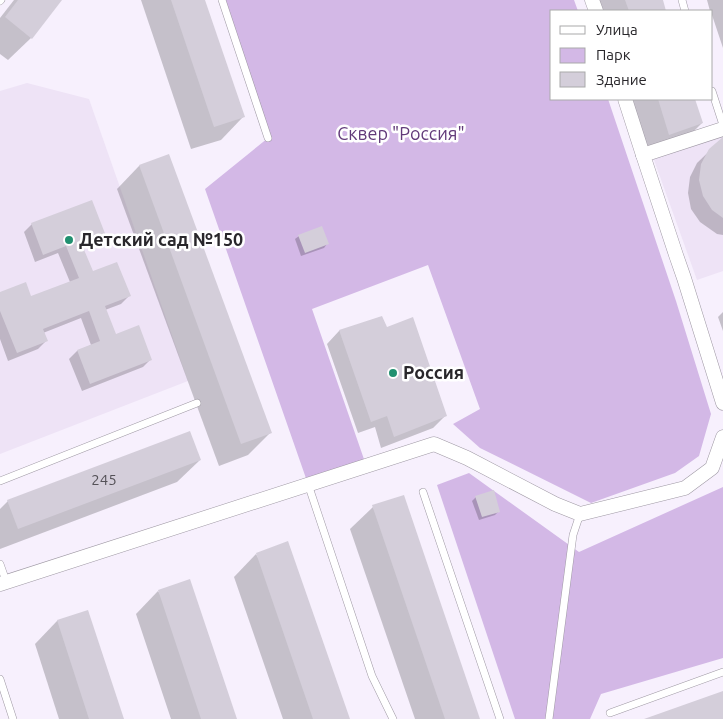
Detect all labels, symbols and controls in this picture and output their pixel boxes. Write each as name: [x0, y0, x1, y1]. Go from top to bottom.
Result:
legend: [550, 10, 713, 100]
text: Улица: [596, 21, 638, 38]
text: Парк: [596, 46, 631, 63]
text: Здание: [596, 71, 647, 88]
park label: Сквер "Россия": [337, 123, 465, 143]
place label: Детский сад №150: [79, 229, 243, 249]
marker: Детский сад №150: [63, 234, 75, 246]
place label: Россия: [403, 362, 464, 382]
marker: Россия: [387, 367, 399, 379]
house number: 245: [91, 471, 117, 488]

